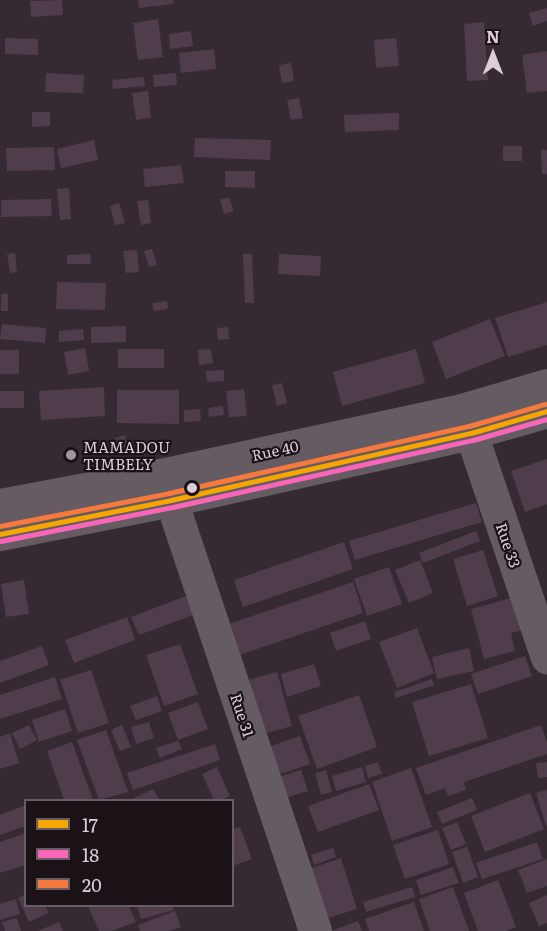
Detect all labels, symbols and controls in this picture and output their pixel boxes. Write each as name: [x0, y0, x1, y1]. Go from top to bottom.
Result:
north arrow: [463, 24, 523, 84]
text: N: [486, 24, 500, 48]
street label: Rue 40: [250, 436, 300, 464]
place label: MAMADOU TIMBELY: [83, 437, 170, 472]
marker: MAMADOU TIMBELY: [64, 448, 78, 462]
unlabelled marker: [186, 482, 198, 494]
street label: Rue 33: [493, 520, 525, 570]
street label: Rue 31: [228, 691, 258, 739]
legend: [24, 799, 234, 907]
text: 17: [82, 811, 98, 838]
text: 18: [82, 841, 99, 868]
text: 20: [82, 871, 102, 898]

